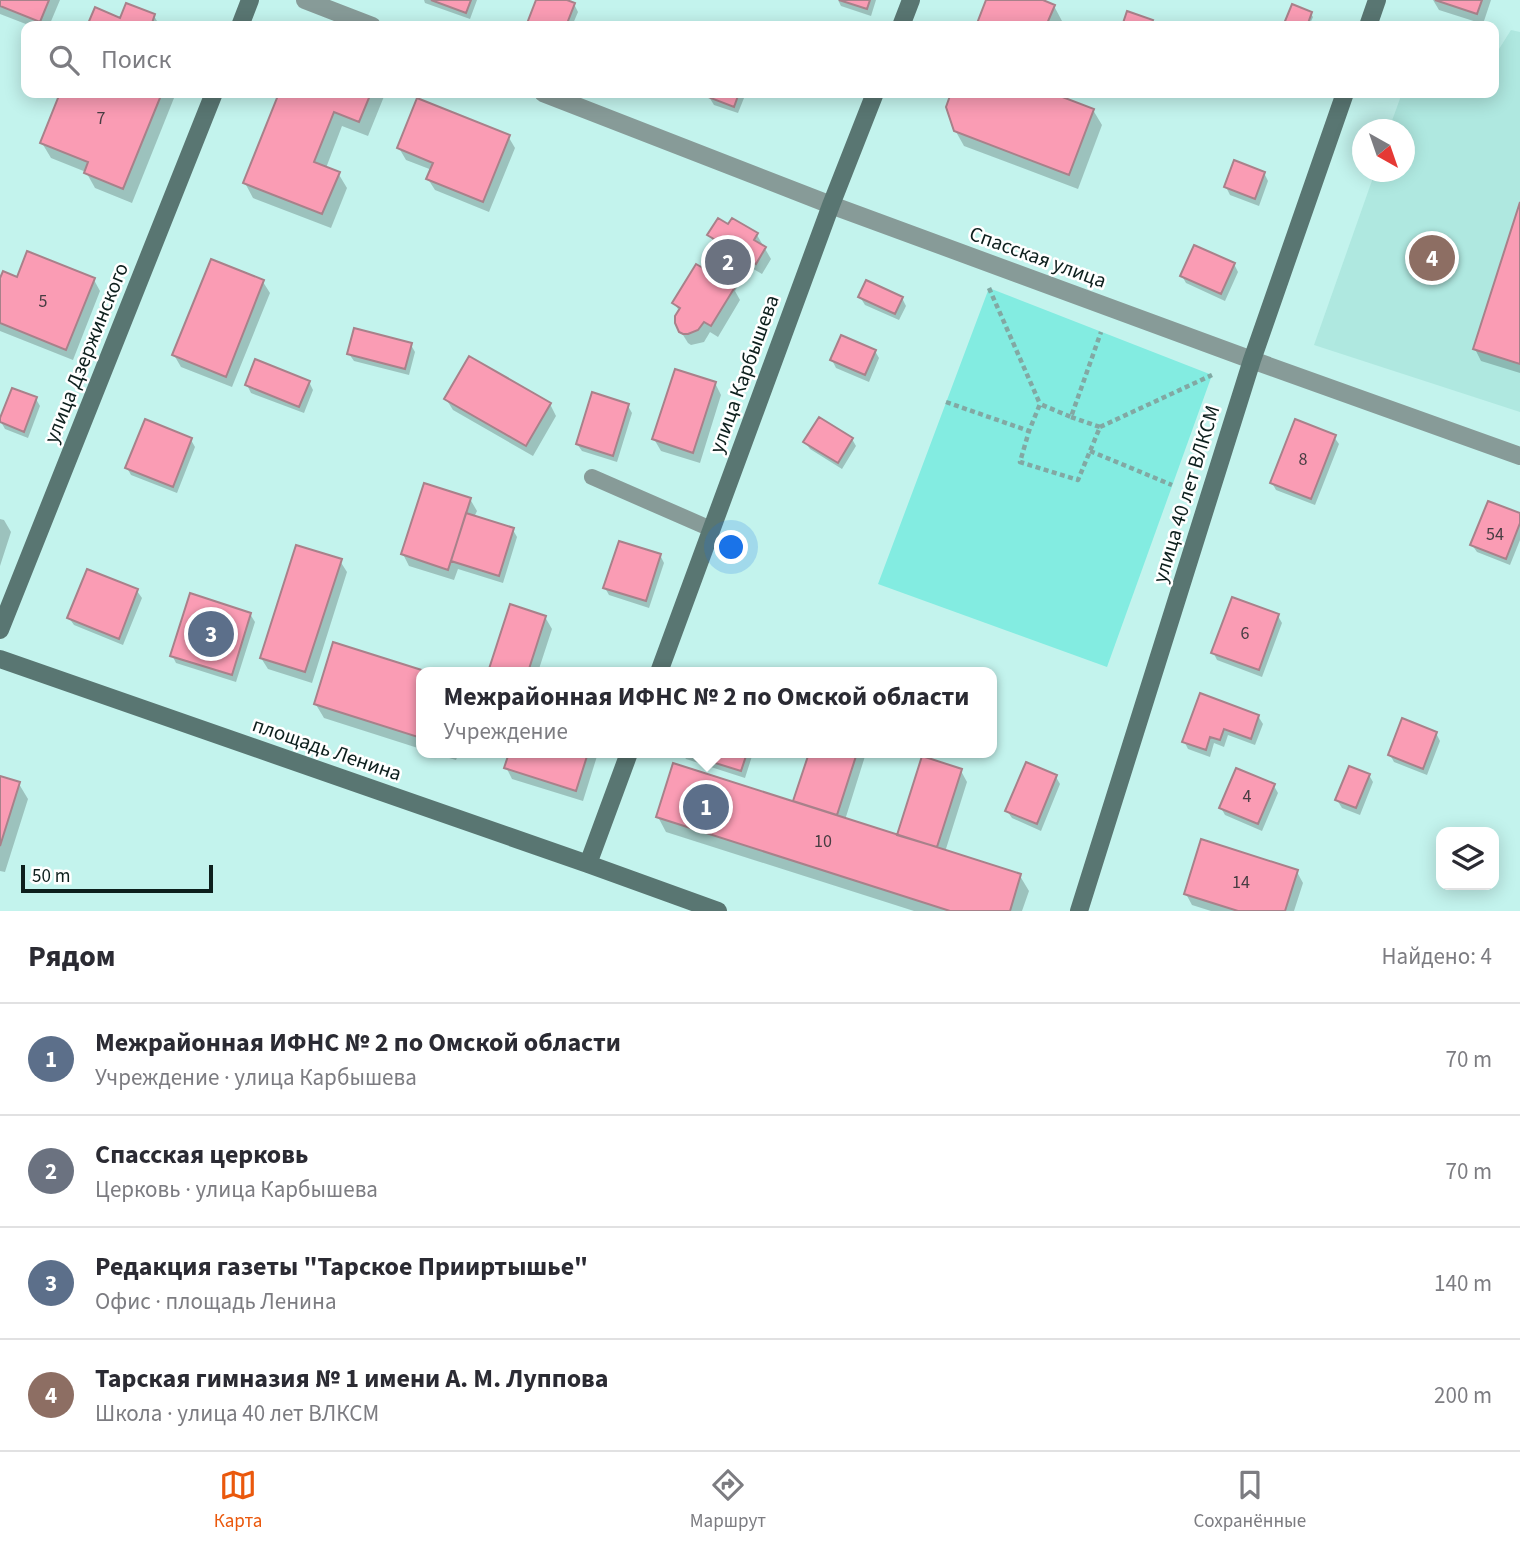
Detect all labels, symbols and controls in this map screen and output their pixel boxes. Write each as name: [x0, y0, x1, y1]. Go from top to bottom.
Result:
search box: [21, 21, 1499, 98]
icon: search: [45, 41, 83, 79]
text: Поиск: [101, 41, 171, 78]
house number: 7: [97, 106, 106, 131]
north arrow: [1352, 119, 1415, 182]
street label: Спасская улица: [965, 218, 1111, 296]
pin: 4: [1409, 232, 1455, 284]
pin: 2: [705, 236, 751, 288]
street label: улица Дзержинского: [36, 258, 136, 448]
house number: 5: [39, 289, 48, 314]
street label: улица Карбышева: [701, 291, 787, 457]
street label: улица 40 лет ВЛКСМ: [1145, 401, 1227, 587]
house number: 8: [1299, 447, 1308, 472]
house number: 54: [1486, 522, 1504, 547]
your location: [714, 530, 748, 564]
pin: 3: [188, 608, 234, 660]
house number: 6: [1241, 621, 1250, 646]
popup: [416, 667, 997, 758]
text: Межрайонная ИФНС № 2 по Омской области: [444, 678, 969, 715]
street label: площадь Ленина: [248, 709, 406, 789]
text: Учреждение: [444, 715, 568, 748]
pin: 1: [683, 781, 729, 833]
house number: 4: [1243, 784, 1252, 809]
map controls: [1436, 827, 1499, 890]
button: layers: [1436, 827, 1499, 890]
house number: 10: [814, 829, 832, 854]
scale bar: [21, 862, 214, 894]
text: 50 m: [32, 863, 70, 890]
house number: 14: [1232, 870, 1250, 895]
text: Рядом: [28, 935, 116, 978]
text: Найдено: 4: [1382, 940, 1492, 973]
text: Межрайонная ИФНС № 2 по Омской области: [95, 1024, 621, 1061]
text: 1: [45, 1043, 57, 1076]
text: 70 m: [1445, 1043, 1492, 1076]
text: Учреждение · улица Карбышева: [95, 1061, 417, 1094]
text: Спасская церковь: [95, 1136, 308, 1173]
text: 2: [45, 1155, 57, 1188]
text: 70 m: [1445, 1155, 1492, 1188]
text: Церковь · улица Карбышева: [95, 1173, 378, 1206]
text: Редакция газеты "Тарское Прииртышье": [95, 1248, 588, 1285]
text: 3: [45, 1267, 57, 1300]
text: 140 m: [1434, 1267, 1492, 1300]
text: Офис · площадь Ленина: [95, 1285, 337, 1318]
text: Тарская гимназия № 1 имени А. М. Луппова: [95, 1360, 609, 1397]
text: 4: [45, 1379, 57, 1412]
text: 200 m: [1434, 1379, 1492, 1412]
text: Школа · улица 40 лет ВЛКСМ: [95, 1397, 379, 1430]
tab: Карта: [214, 1466, 262, 1535]
tab: Маршрут: [690, 1466, 766, 1535]
tab: Сохранённые: [1193, 1466, 1306, 1535]

